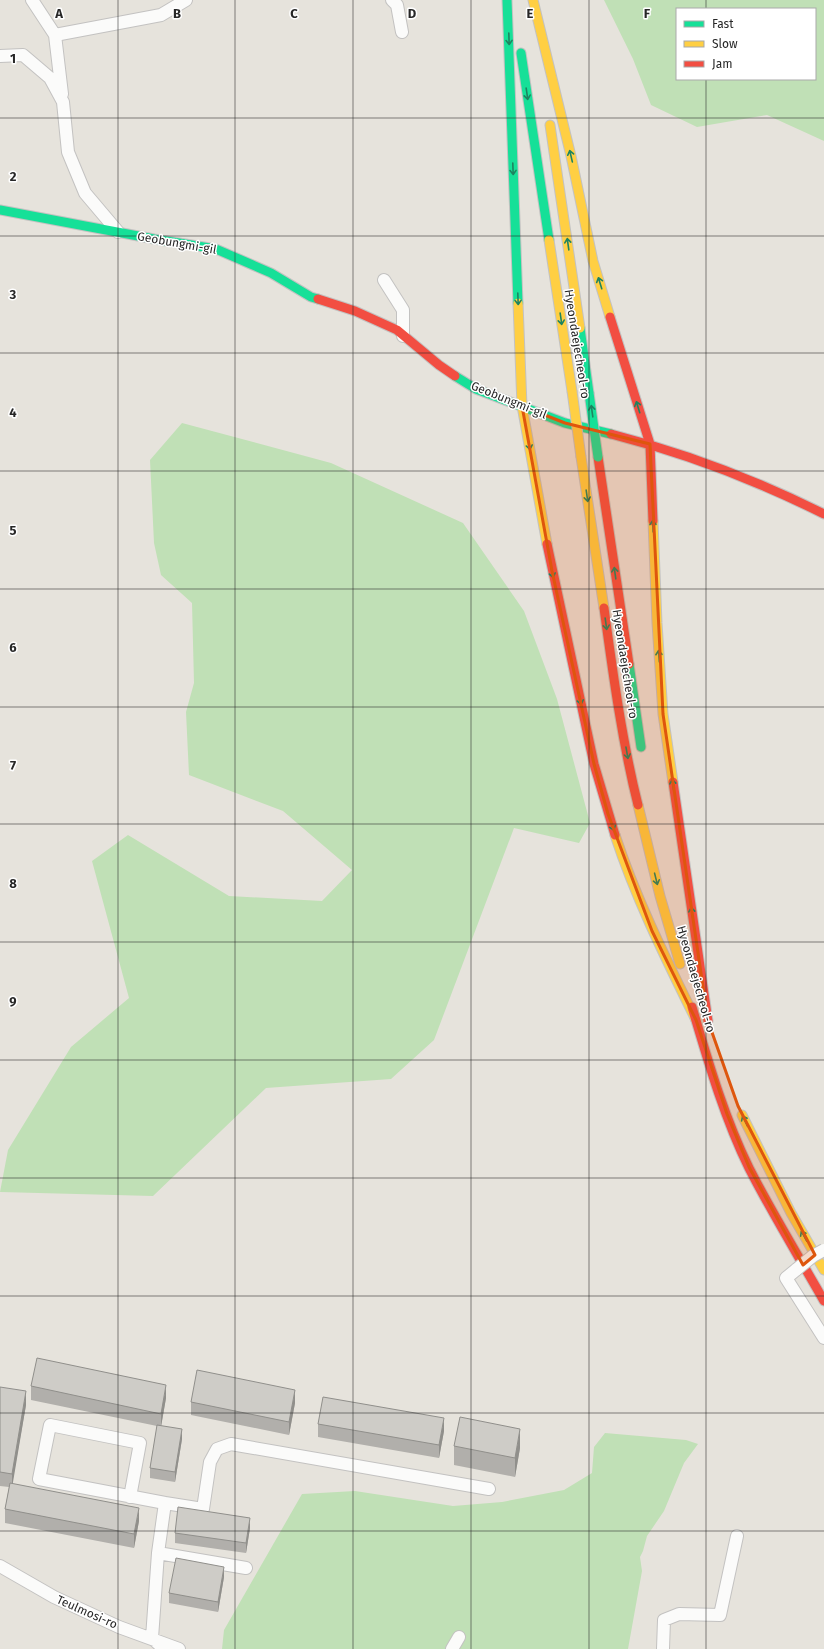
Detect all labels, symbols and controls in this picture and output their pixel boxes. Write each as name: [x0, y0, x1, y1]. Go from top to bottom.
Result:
text: A: [54, 6, 63, 21]
text: B: [173, 6, 181, 21]
text: C: [290, 6, 298, 21]
text: D: [408, 6, 417, 21]
text: E: [527, 6, 534, 21]
text: F: [644, 6, 651, 21]
legend: [676, 8, 816, 80]
text: Fast: [712, 17, 734, 31]
one-way arrow: [505, 32, 512, 45]
text: Slow: [712, 37, 738, 51]
text: 1: [10, 51, 16, 66]
text: Jam: [712, 57, 732, 71]
one-way arrow: [523, 87, 531, 100]
one-way arrow: [566, 150, 574, 163]
one-way arrow: [510, 162, 517, 175]
text: 2: [10, 169, 17, 184]
street label: Geobungmi-gil: [136, 229, 218, 257]
one-way arrow: [564, 238, 572, 251]
one-way arrow: [596, 277, 603, 290]
text: 3: [9, 287, 17, 302]
street label: Hyeondaejecheol-ro: [561, 288, 593, 400]
one-way arrow: [514, 292, 522, 305]
one-way arrow: [557, 313, 565, 326]
street label: Geobungmi-gil: [469, 378, 549, 422]
one-way arrow: [634, 401, 641, 414]
text: 4: [9, 405, 17, 420]
one-way arrow: [588, 405, 596, 418]
one-way arrow: [525, 437, 533, 450]
one-way arrow: [583, 489, 591, 502]
one-way arrow: [649, 520, 657, 533]
text: 5: [10, 523, 17, 538]
one-way arrow: [549, 565, 557, 578]
one-way arrow: [611, 567, 619, 580]
street label: Hyeondaejecheol-ro: [609, 608, 641, 720]
one-way arrow: [602, 618, 610, 631]
text: 6: [9, 640, 17, 655]
one-way arrow: [655, 650, 663, 663]
one-way arrow: [576, 692, 584, 705]
one-way arrow: [623, 746, 631, 759]
text: 7: [10, 758, 16, 773]
one-way arrow: [669, 779, 677, 792]
one-way arrow: [609, 819, 616, 832]
one-way arrow: [653, 873, 661, 886]
text: 8: [9, 876, 17, 891]
one-way arrow: [688, 907, 696, 920]
street label: Hyeondaejecheol-ro: [674, 924, 718, 1034]
text: 9: [9, 994, 17, 1009]
one-way arrow: [741, 1115, 748, 1127]
one-way arrow: [799, 1231, 807, 1243]
street label: Teulmosi-ro: [54, 1592, 120, 1632]

